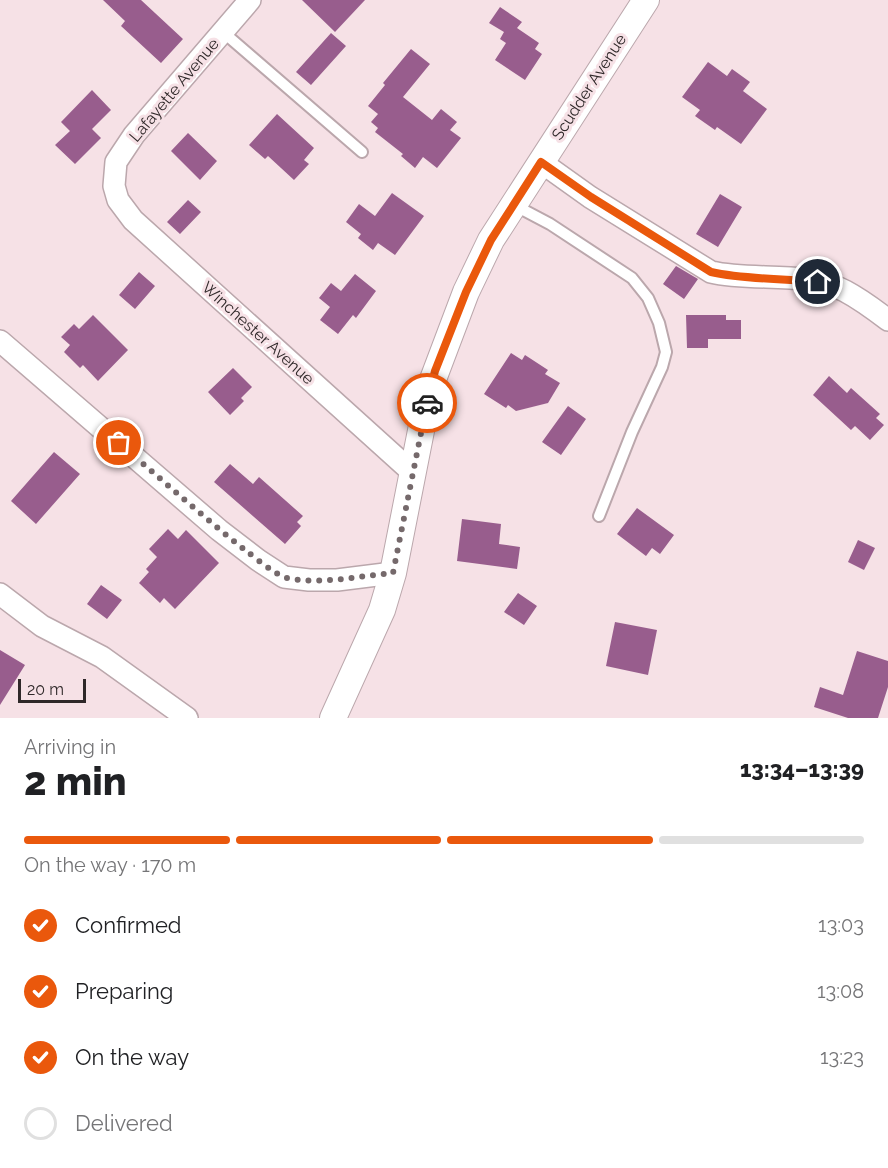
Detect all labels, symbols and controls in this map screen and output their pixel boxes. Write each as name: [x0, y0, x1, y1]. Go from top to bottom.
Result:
street label: Scudder Avenue: [548, 31, 630, 143]
street label: Lafayette Avenue: [125, 34, 223, 146]
pin: [792, 256, 843, 307]
icon: home: [801, 265, 834, 298]
street label: Winchester Avenue: [198, 278, 318, 388]
courier: [397, 373, 457, 433]
icon: car: [411, 387, 444, 420]
pin: [93, 417, 144, 468]
icon: bag: [102, 426, 135, 459]
scale bar: [18, 676, 86, 704]
text: 20 m: [27, 680, 64, 699]
text: Arriving in: [24, 735, 116, 759]
text: 13:34–13:39: [740, 756, 864, 782]
text: 2 min: [24, 758, 127, 804]
text: On the way · 170 m: [24, 853, 196, 877]
icon: check: [24, 909, 57, 942]
text: Confirmed: [75, 912, 182, 938]
text: 13:03: [818, 913, 864, 937]
icon: check: [24, 975, 57, 1008]
text: Preparing: [75, 978, 173, 1004]
text: 13:08: [817, 979, 864, 1003]
icon: check: [24, 1041, 57, 1074]
text: On the way: [75, 1044, 189, 1070]
text: 13:23: [820, 1045, 864, 1069]
text: Delivered: [75, 1110, 173, 1136]

